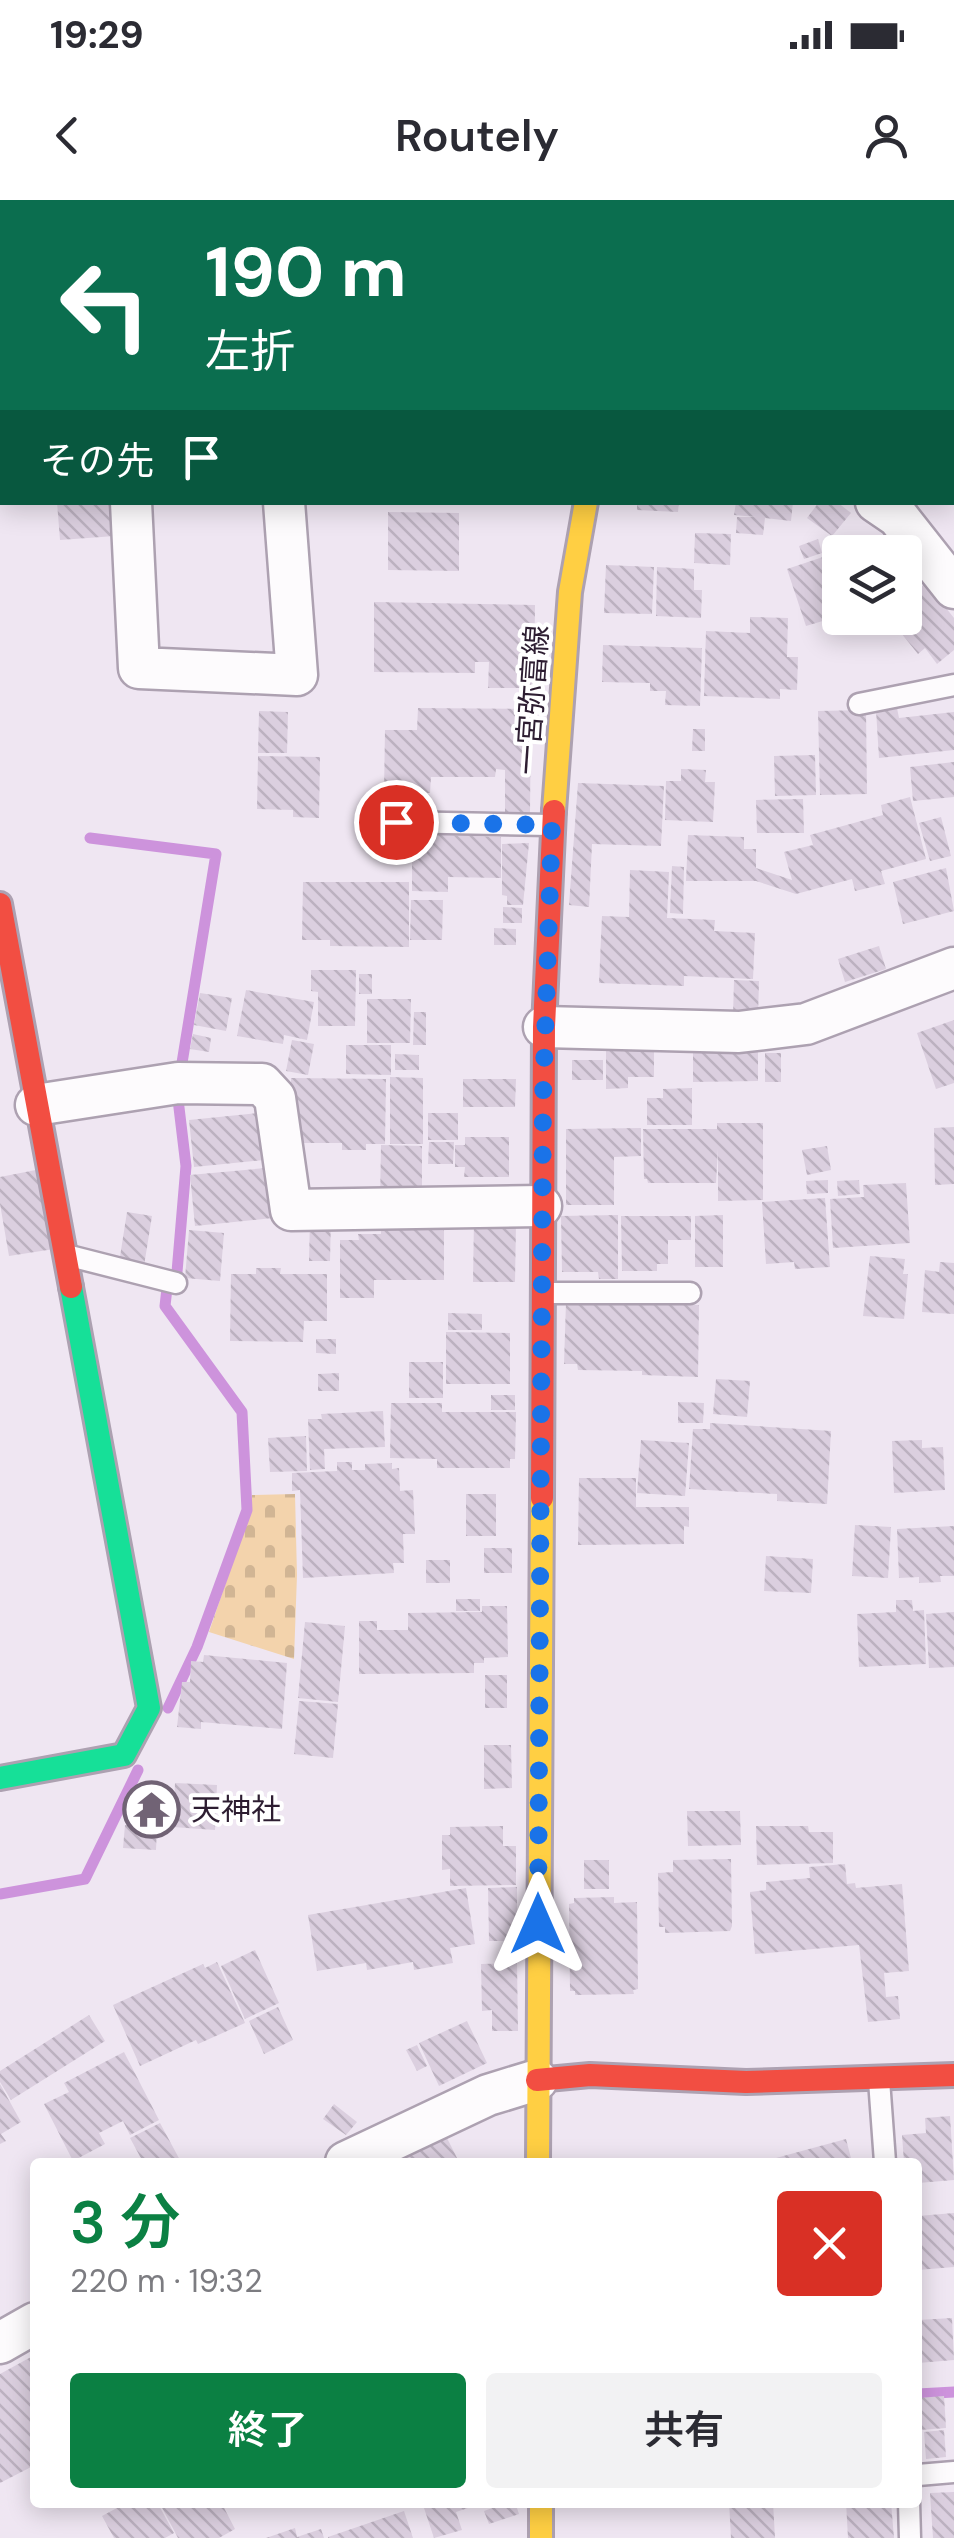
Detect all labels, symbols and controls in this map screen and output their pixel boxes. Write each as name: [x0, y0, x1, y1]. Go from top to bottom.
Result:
text: 19:29: [50, 10, 144, 60]
text: Routely: [395, 106, 559, 165]
icon: back: [40, 108, 95, 163]
icon: person: [859, 108, 914, 163]
text: 190 m: [205, 227, 407, 318]
icon: left: [40, 240, 170, 370]
text: 左折: [205, 322, 295, 381]
icon: arrive: [174, 430, 229, 485]
text: その先: [40, 436, 154, 486]
map controls: [822, 535, 922, 635]
button: layers: [822, 535, 922, 635]
street label: 一宮弥富線: [507, 624, 557, 776]
pin: [354, 780, 439, 865]
icon: arrive: [369, 795, 424, 850]
temple icon: 天神社: [122, 1779, 182, 1839]
place label: 天神社: [191, 1790, 281, 1829]
position arrow: [486, 1872, 590, 1976]
text: 3 分: [70, 2183, 181, 2262]
button: close: [777, 2191, 882, 2296]
text: 220 m · 19:32: [70, 2260, 263, 2302]
button: 終了: [70, 2373, 466, 2488]
button: 共有: [486, 2373, 882, 2488]

